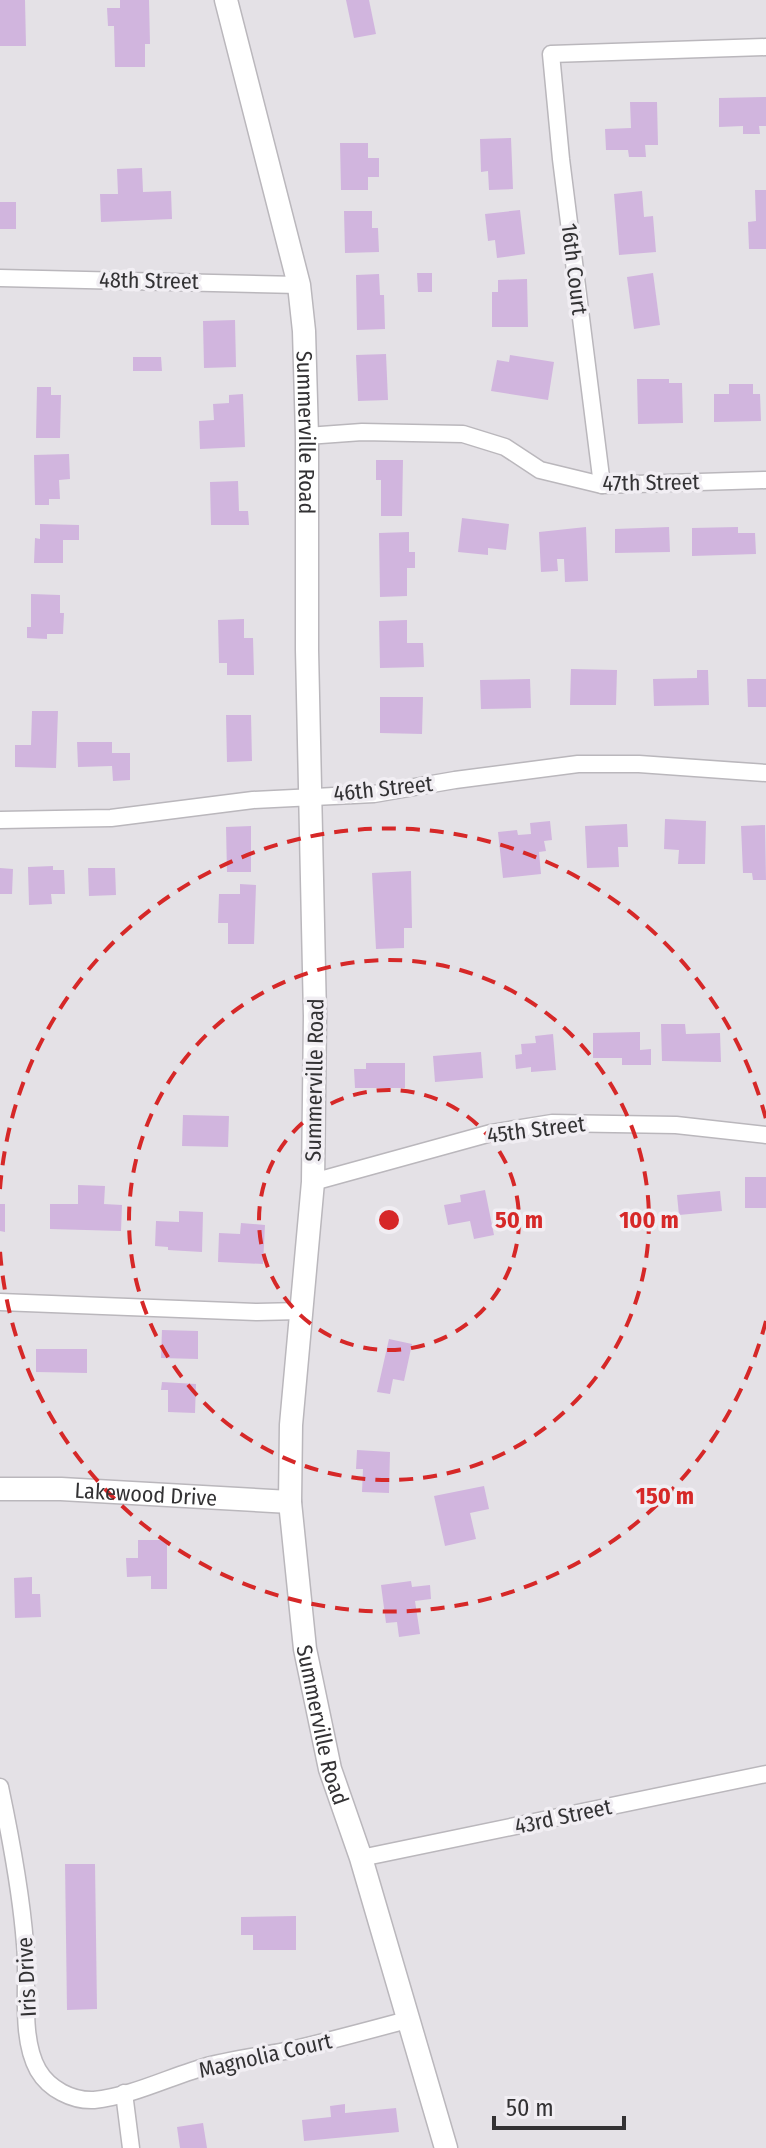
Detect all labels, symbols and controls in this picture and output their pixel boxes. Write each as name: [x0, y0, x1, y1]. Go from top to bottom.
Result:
street label: 16th Court: [555, 222, 594, 317]
street label: 48th Street: [99, 266, 200, 295]
street label: Summerville Road: [291, 350, 320, 514]
street label: 47th Street: [602, 468, 701, 497]
street label: 46th Street: [332, 770, 435, 807]
street label: Summerville Road: [300, 998, 329, 1162]
street label: 45th Street: [486, 1110, 587, 1149]
centre of rings: [375, 1206, 403, 1234]
text: 50 m: [495, 1206, 543, 1234]
text: 100 m: [619, 1206, 679, 1234]
street label: Lakewood Drive: [74, 1477, 218, 1512]
text: 150 m: [636, 1482, 694, 1510]
street label: Summerville Road: [290, 1642, 354, 1808]
street label: 43rd Street: [512, 1793, 615, 1840]
street label: Iris Drive: [11, 1936, 42, 2018]
street label: Magnolia Court: [196, 2027, 335, 2084]
scale bar: [494, 2080, 624, 2130]
text: 50 m: [506, 2094, 554, 2122]

